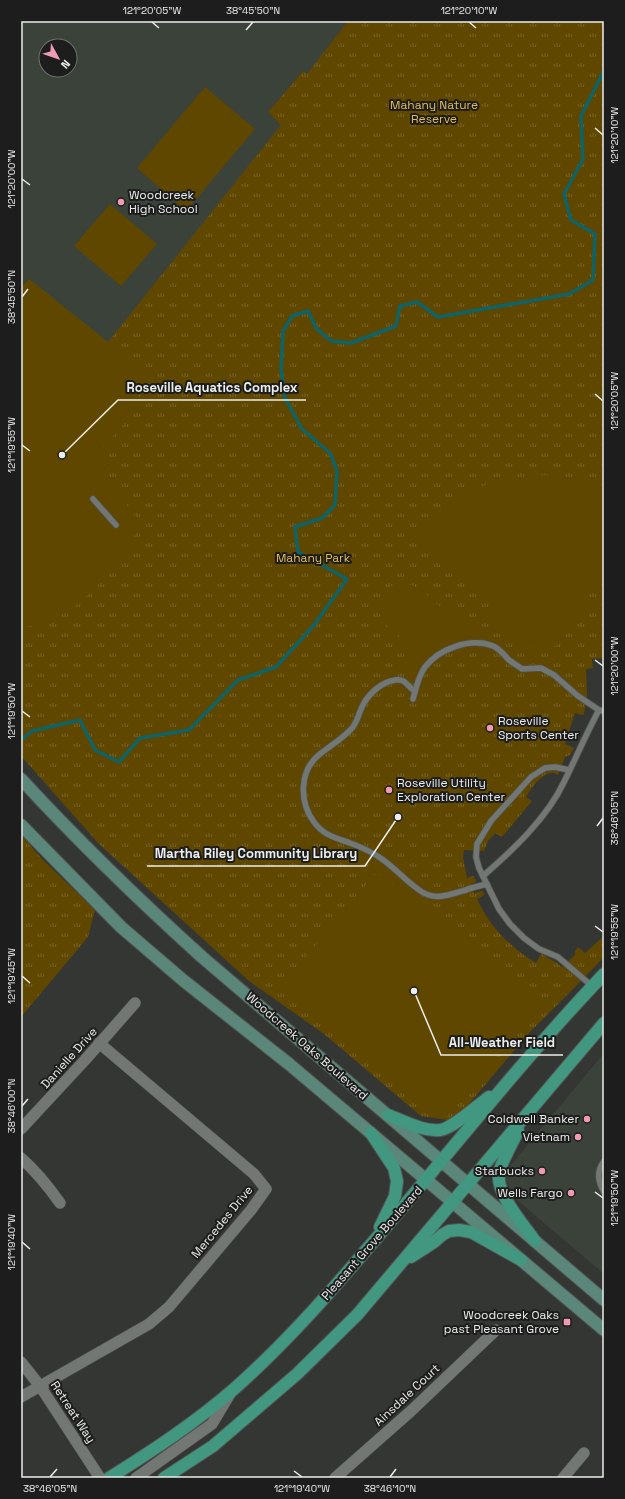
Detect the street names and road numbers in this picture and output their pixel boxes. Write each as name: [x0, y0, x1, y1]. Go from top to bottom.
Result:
street label: Woodcreek Oaks Boulevard: [243, 989, 371, 1103]
street label: Danielle Drive: [37, 1024, 101, 1092]
street label: Mercedes Drive: [188, 1182, 256, 1262]
street label: Pleasant Grove Boulevard: [318, 1182, 426, 1304]
street label: Ainsdale Court: [371, 1360, 443, 1430]
street label: Retreat Way: [47, 1378, 99, 1446]

